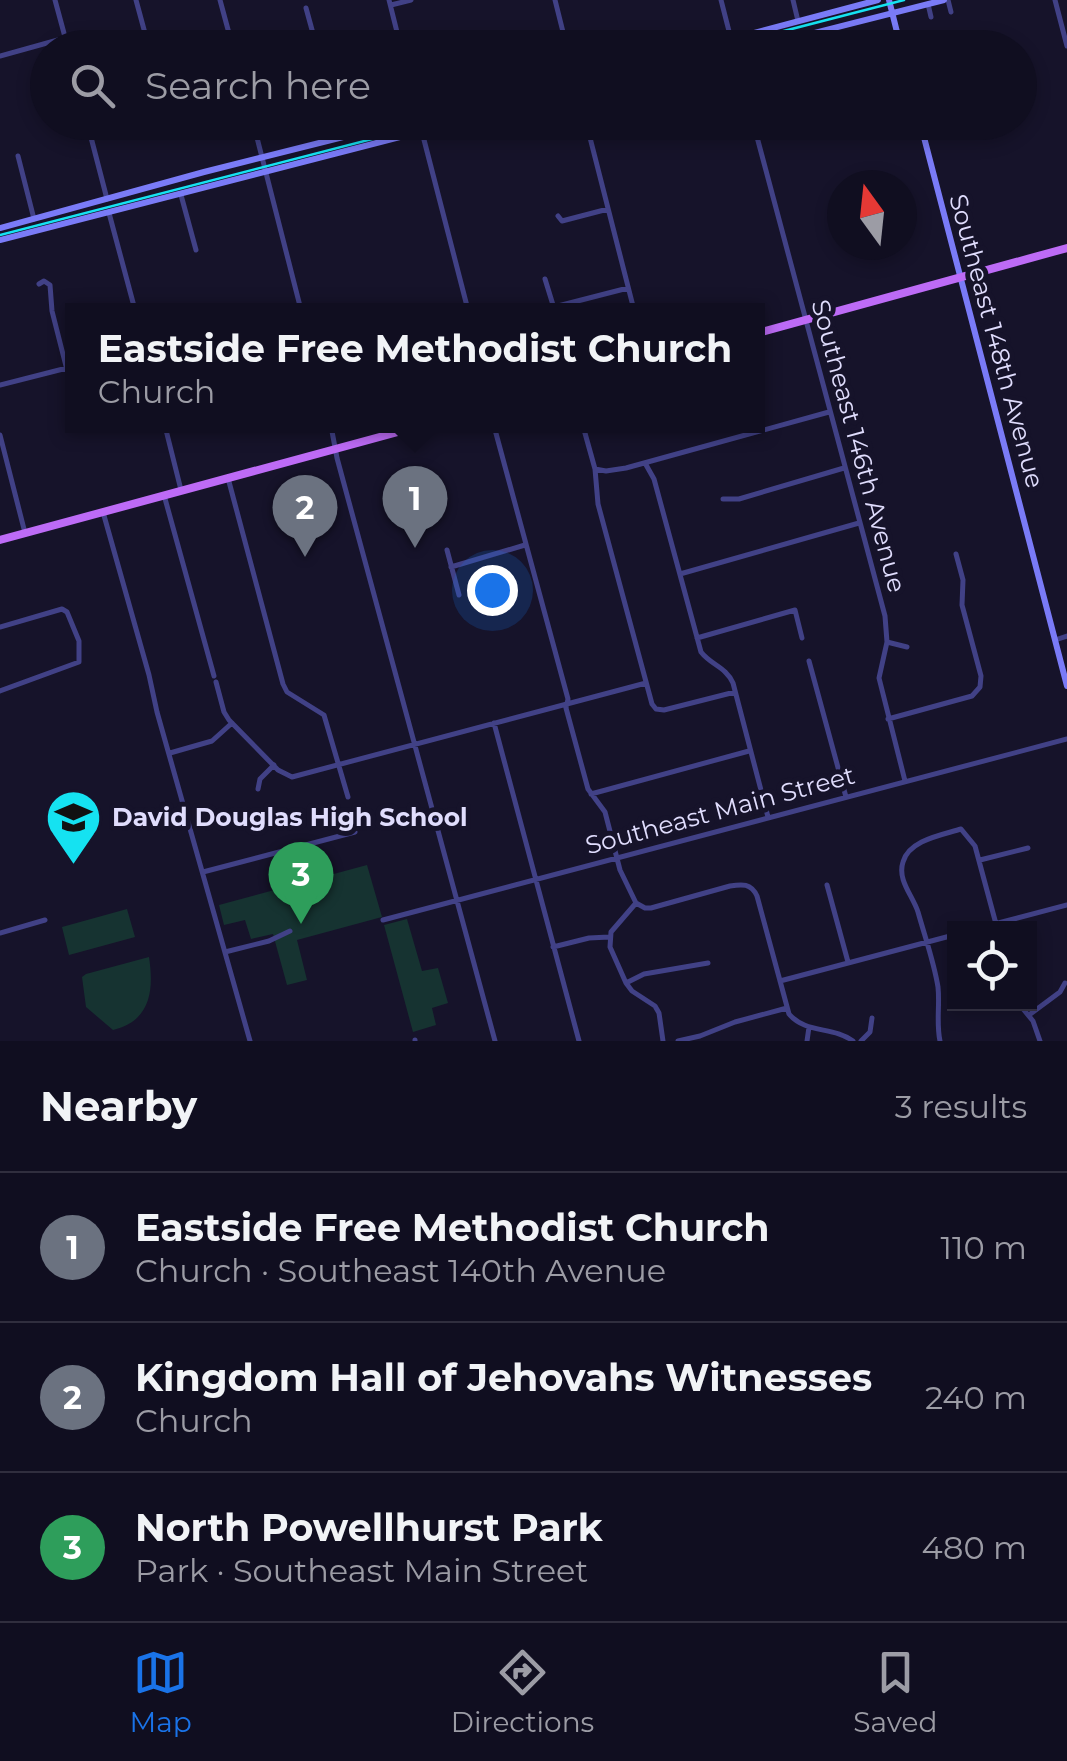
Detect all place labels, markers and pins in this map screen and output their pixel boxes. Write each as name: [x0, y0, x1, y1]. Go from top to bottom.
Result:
pin: 1: [382, 466, 448, 548]
pin: 2: [272, 474, 338, 557]
school or university icon: David Douglas High School: [43, 787, 103, 866]
place label: David Douglas High School: [112, 802, 468, 832]
pin: 3: [268, 842, 334, 924]

